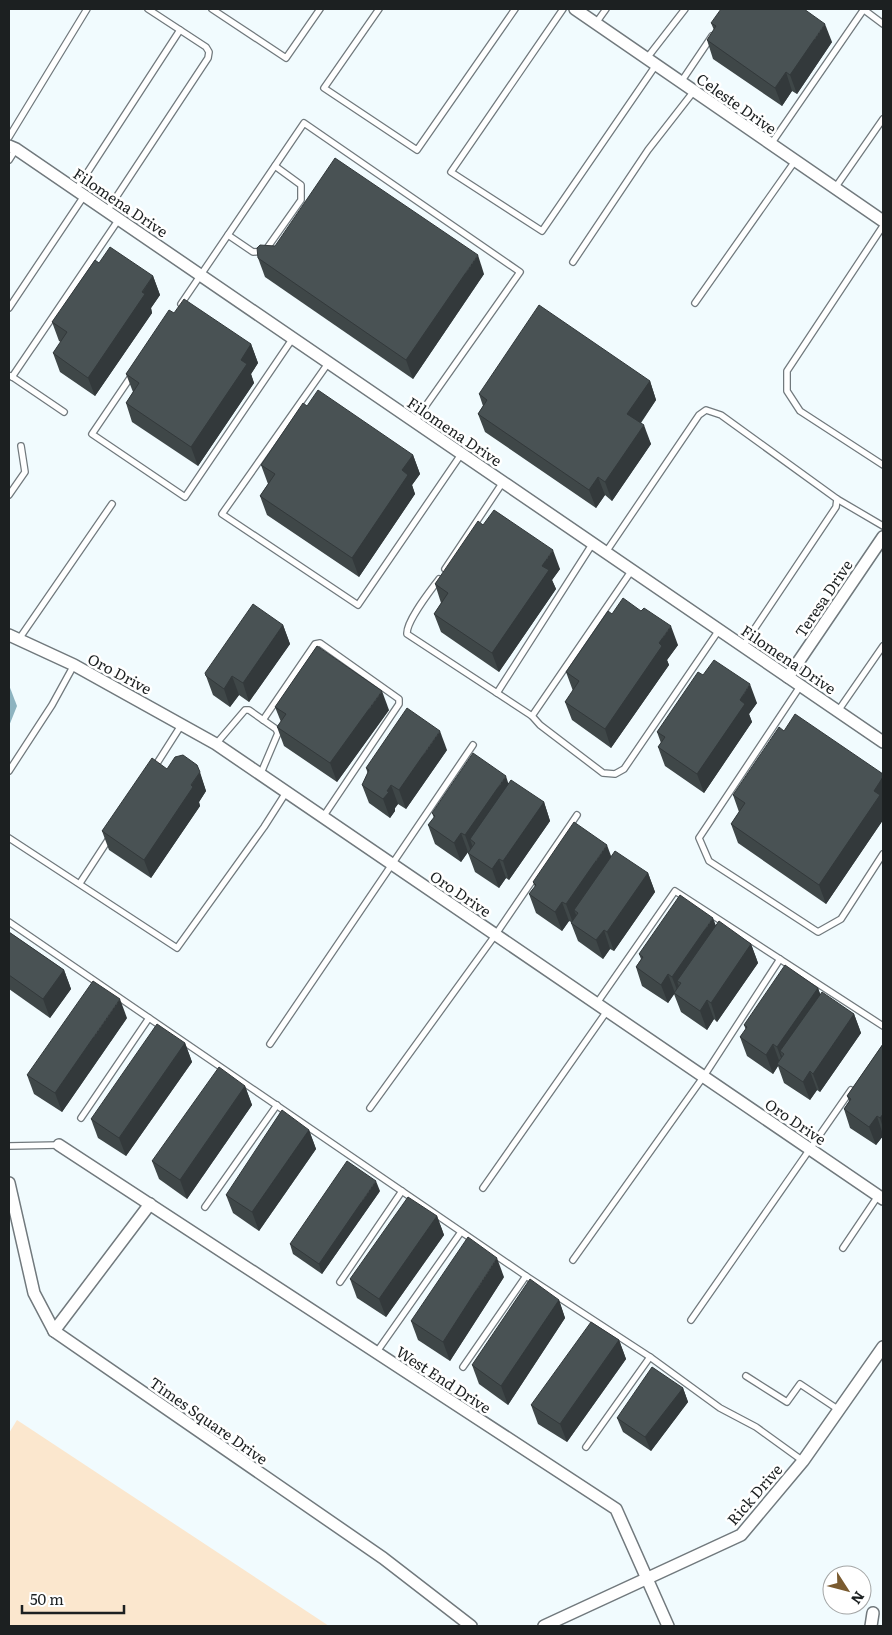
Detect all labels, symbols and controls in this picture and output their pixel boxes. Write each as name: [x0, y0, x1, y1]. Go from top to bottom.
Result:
street label: Celeste Drive: [692, 67, 782, 139]
street label: Filomena Drive: [69, 162, 173, 242]
street label: Filomena Drive: [403, 391, 507, 471]
street label: Teresa Drive: [788, 554, 858, 642]
street label: Filomena Drive: [737, 619, 841, 699]
street label: Oro Drive: [84, 647, 156, 700]
street label: Oro Drive: [426, 864, 496, 922]
street label: Oro Drive: [761, 1092, 831, 1150]
street label: West End Drive: [392, 1340, 496, 1419]
street label: Times Square Drive: [145, 1370, 273, 1470]
street label: Rick Drive: [721, 1458, 787, 1530]
north arrow: [822, 1565, 872, 1615]
scale bar: [22, 1582, 125, 1614]
text: 50 m: [30, 1587, 64, 1610]
text: N: [847, 1588, 870, 1609]

